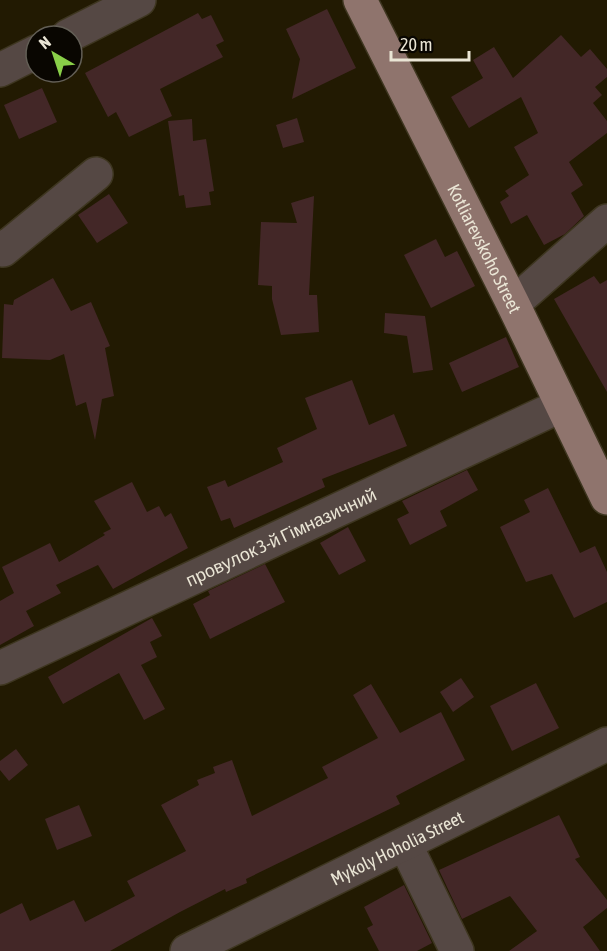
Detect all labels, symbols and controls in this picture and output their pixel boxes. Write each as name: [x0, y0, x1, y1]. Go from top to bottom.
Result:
north arrow: [24, 24, 84, 84]
scale bar: [391, 24, 469, 62]
text: N: [35, 32, 54, 52]
text: 20 m: [400, 34, 432, 55]
street label: Kotliarevskoho Street: [444, 180, 526, 316]
street label: провулок 3-й Гімназичний: [182, 483, 379, 590]
street label: Mykoly Hoholia Street: [327, 806, 467, 889]

